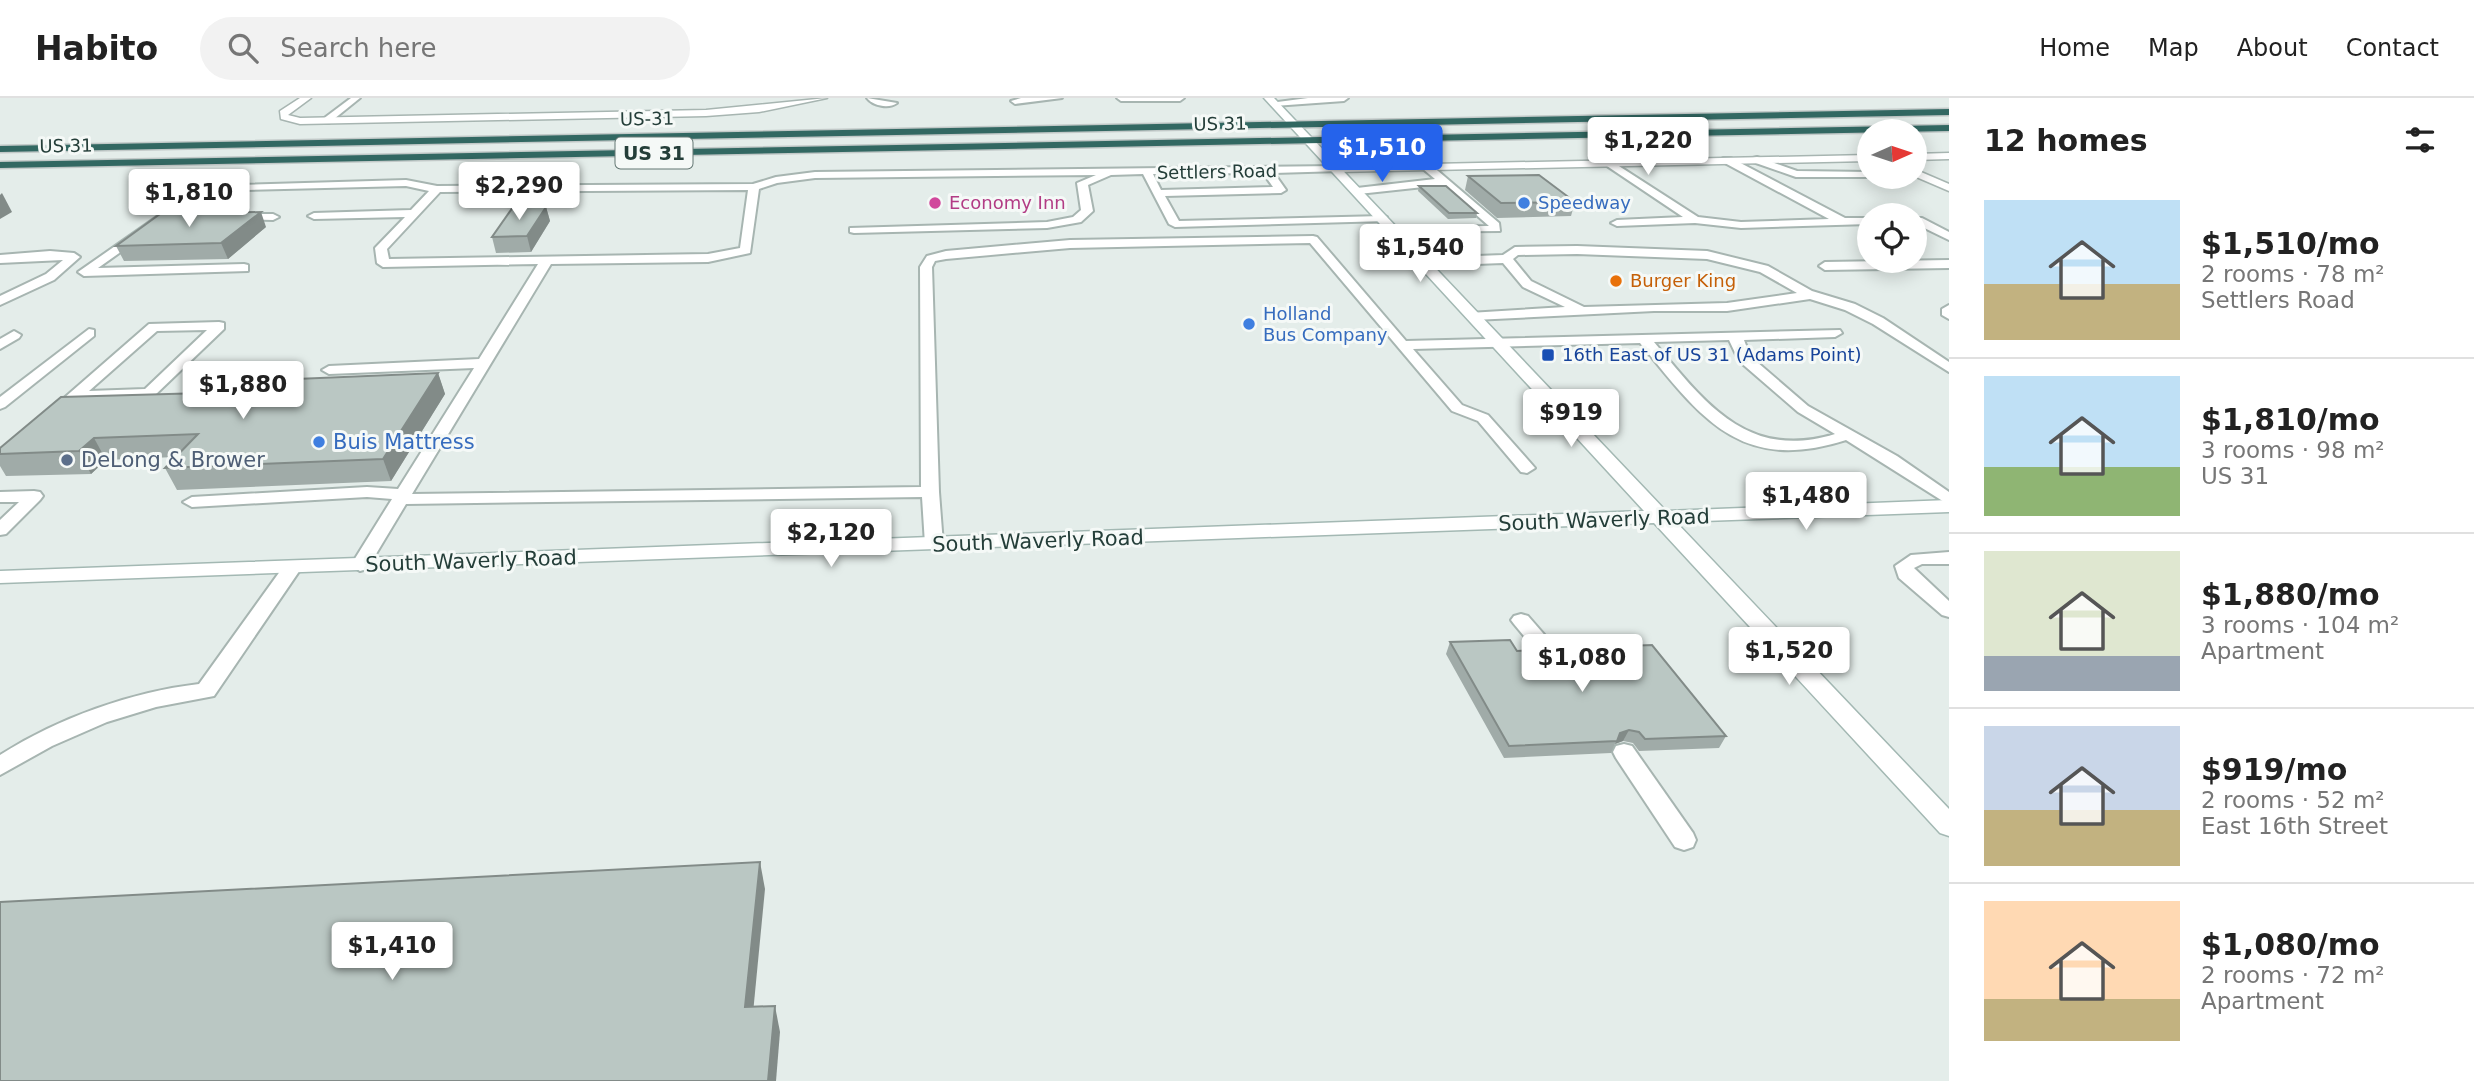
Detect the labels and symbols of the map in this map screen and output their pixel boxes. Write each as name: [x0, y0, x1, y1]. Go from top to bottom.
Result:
street label: US-31: [620, 108, 674, 129]
street label: US 31: [1193, 113, 1247, 134]
pin: $1,220: [1591, 118, 1705, 177]
north arrow: [1857, 119, 1927, 189]
pin: $1,510: [1325, 125, 1439, 184]
street label: US 31: [39, 135, 93, 156]
road number: US 31: [616, 138, 692, 168]
street label: Settlers Road: [1157, 160, 1277, 183]
pin: $2,290: [462, 162, 576, 222]
pin: $1,810: [132, 170, 246, 229]
place label: Economy Inn: [949, 192, 1066, 213]
place label: Speedway: [1538, 192, 1631, 213]
marker: Economy Inn: [927, 195, 943, 211]
marker: Speedway: [1516, 195, 1532, 211]
pin: $1,540: [1363, 225, 1477, 284]
place label: Burger King: [1630, 270, 1736, 291]
marker: Burger King: [1608, 273, 1624, 289]
place label: Holland Bus Company: [1263, 303, 1388, 345]
marker: Holland Bus Company: [1241, 316, 1257, 332]
place label: 16th East of US 31 (Adams Point): [1562, 344, 1862, 365]
marker: 16th East of US 31 (Adams Point): [1540, 347, 1556, 363]
pin: $1,880: [186, 362, 300, 421]
pin: $919: [1530, 390, 1612, 449]
place label: Buis Mattress: [333, 430, 475, 454]
marker: Buis Mattress: [311, 434, 327, 450]
place label: DeLong & Brower: [81, 448, 265, 472]
marker: DeLong & Brower: [59, 452, 75, 468]
pin: $1,480: [1749, 472, 1863, 532]
street label: South Waverly Road: [1498, 504, 1710, 536]
pin: $2,120: [774, 510, 888, 569]
street label: South Waverly Road: [932, 525, 1144, 557]
street label: South Waverly Road: [365, 545, 577, 577]
pin: $1,520: [1732, 628, 1846, 687]
pin: $1,080: [1525, 634, 1639, 694]
pin: $1,410: [335, 922, 449, 982]

